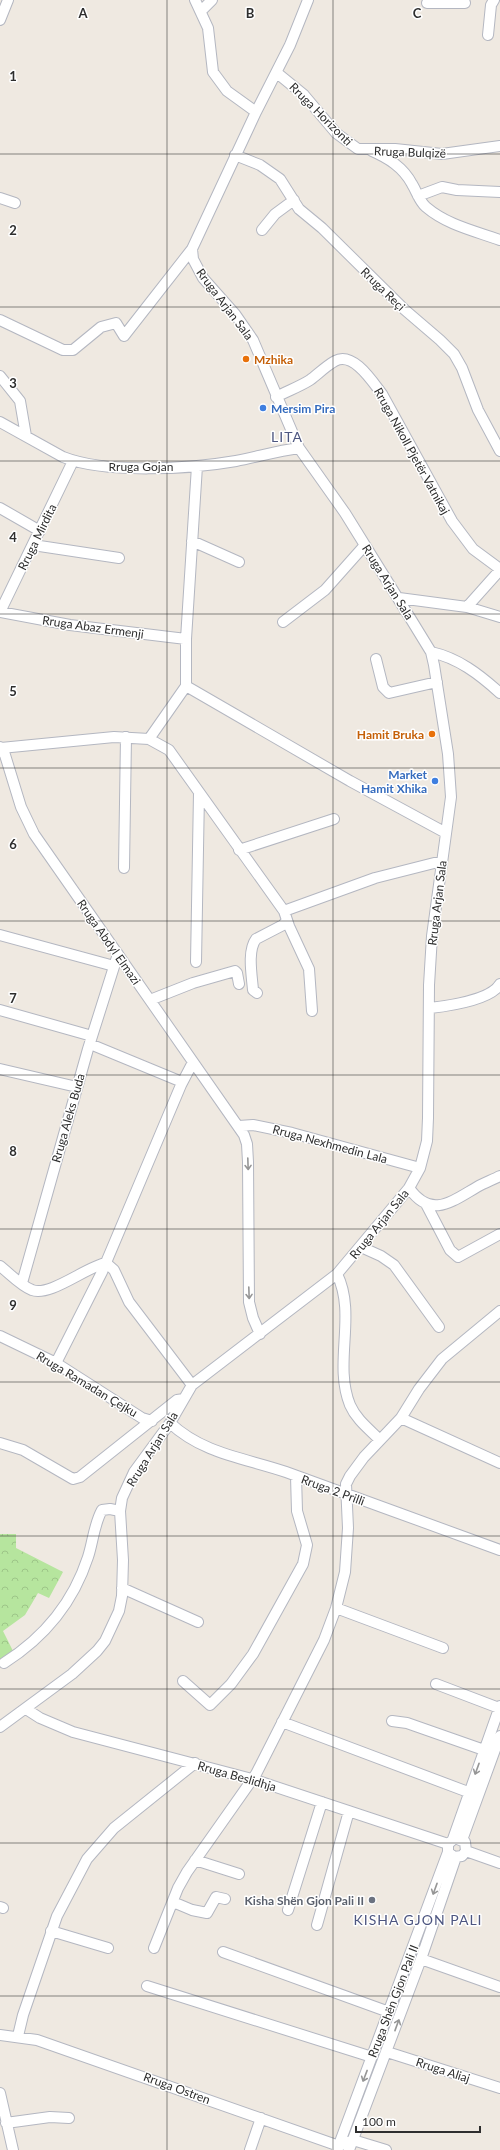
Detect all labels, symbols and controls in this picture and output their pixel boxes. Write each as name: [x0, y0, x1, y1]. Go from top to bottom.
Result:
text: A: [77, 5, 88, 21]
text: B: [246, 5, 255, 21]
text: C: [413, 5, 422, 21]
text: 1: [9, 68, 17, 84]
street label: Rruga Horizonti: [286, 79, 356, 149]
street label: Rruga Bulqizë: [374, 143, 446, 161]
text: 2: [9, 222, 17, 238]
street label: Rruga Reçi: [358, 264, 408, 314]
street label: Rruga Arjan Sala: [193, 265, 257, 343]
place label: Mzhika: [254, 352, 293, 367]
marker: Mzhika: [241, 354, 251, 364]
text: 3: [9, 375, 17, 391]
street label: Rruga Nikoll Pjetër Vatnikaj: [371, 385, 453, 517]
place label: Mersim Pira: [271, 401, 335, 416]
marker: Mersim Pira: [258, 403, 268, 413]
district label: LITA: [271, 428, 303, 445]
street label: Rruga Gojan: [109, 459, 173, 474]
street label: Rruga Mirdita: [15, 501, 59, 573]
text: 4: [9, 529, 17, 545]
street label: Rruga Arjan Sala: [359, 542, 417, 622]
street label: Rruga Abaz Ermenji: [41, 612, 145, 642]
text: 5: [9, 683, 17, 699]
place label: Hamit Bruka: [357, 727, 424, 742]
marker: Hamit Bruka: [427, 729, 437, 739]
place label: Market Hamit Xhika: [361, 767, 428, 796]
marker: Market Hamit Xhika: [430, 776, 440, 786]
text: 6: [9, 836, 17, 852]
street label: Rruga Arjan Sala: [424, 860, 450, 946]
street label: Rruga Abdyl Elmazi: [74, 896, 144, 988]
text: 7: [9, 990, 17, 1006]
street label: Rruga Aleks Buda: [48, 1072, 88, 1164]
street label: Rruga Nexhmedin Lala: [271, 1121, 389, 1167]
text: 8: [9, 1143, 17, 1159]
one-way arrow: [244, 1157, 251, 1170]
street label: Rruga Arjan Sala: [346, 1186, 412, 1262]
one-way arrow: [245, 1286, 253, 1299]
text: 9: [9, 1297, 17, 1313]
street label: Rruga Ramadan Çejku: [34, 1348, 140, 1420]
street label: Rruga Arjan Sala: [123, 1409, 181, 1489]
street label: Rruga 2 Prilli: [299, 1472, 367, 1508]
street label: Rruga Beslidhja: [196, 1758, 278, 1794]
one-way arrow: [472, 1762, 480, 1774]
one-way arrow: [430, 1882, 438, 1894]
place label: Kisha Shën Gjon Pali II: [245, 1893, 364, 1908]
marker: Kisha Shën Gjon Pali II: [367, 1895, 377, 1905]
district label: KISHA GJON PALI: [354, 1911, 483, 1928]
street label: Rruga Shën Gjon Pali II: [365, 1942, 421, 2060]
one-way arrow: [393, 2020, 401, 2032]
street label: Rruga Aliaj: [414, 2054, 472, 2086]
street label: Rruga Ostren: [142, 2069, 212, 2107]
one-way arrow: [360, 2069, 368, 2081]
scale bar: [356, 2108, 480, 2134]
text: 100 m: [362, 2114, 396, 2129]

